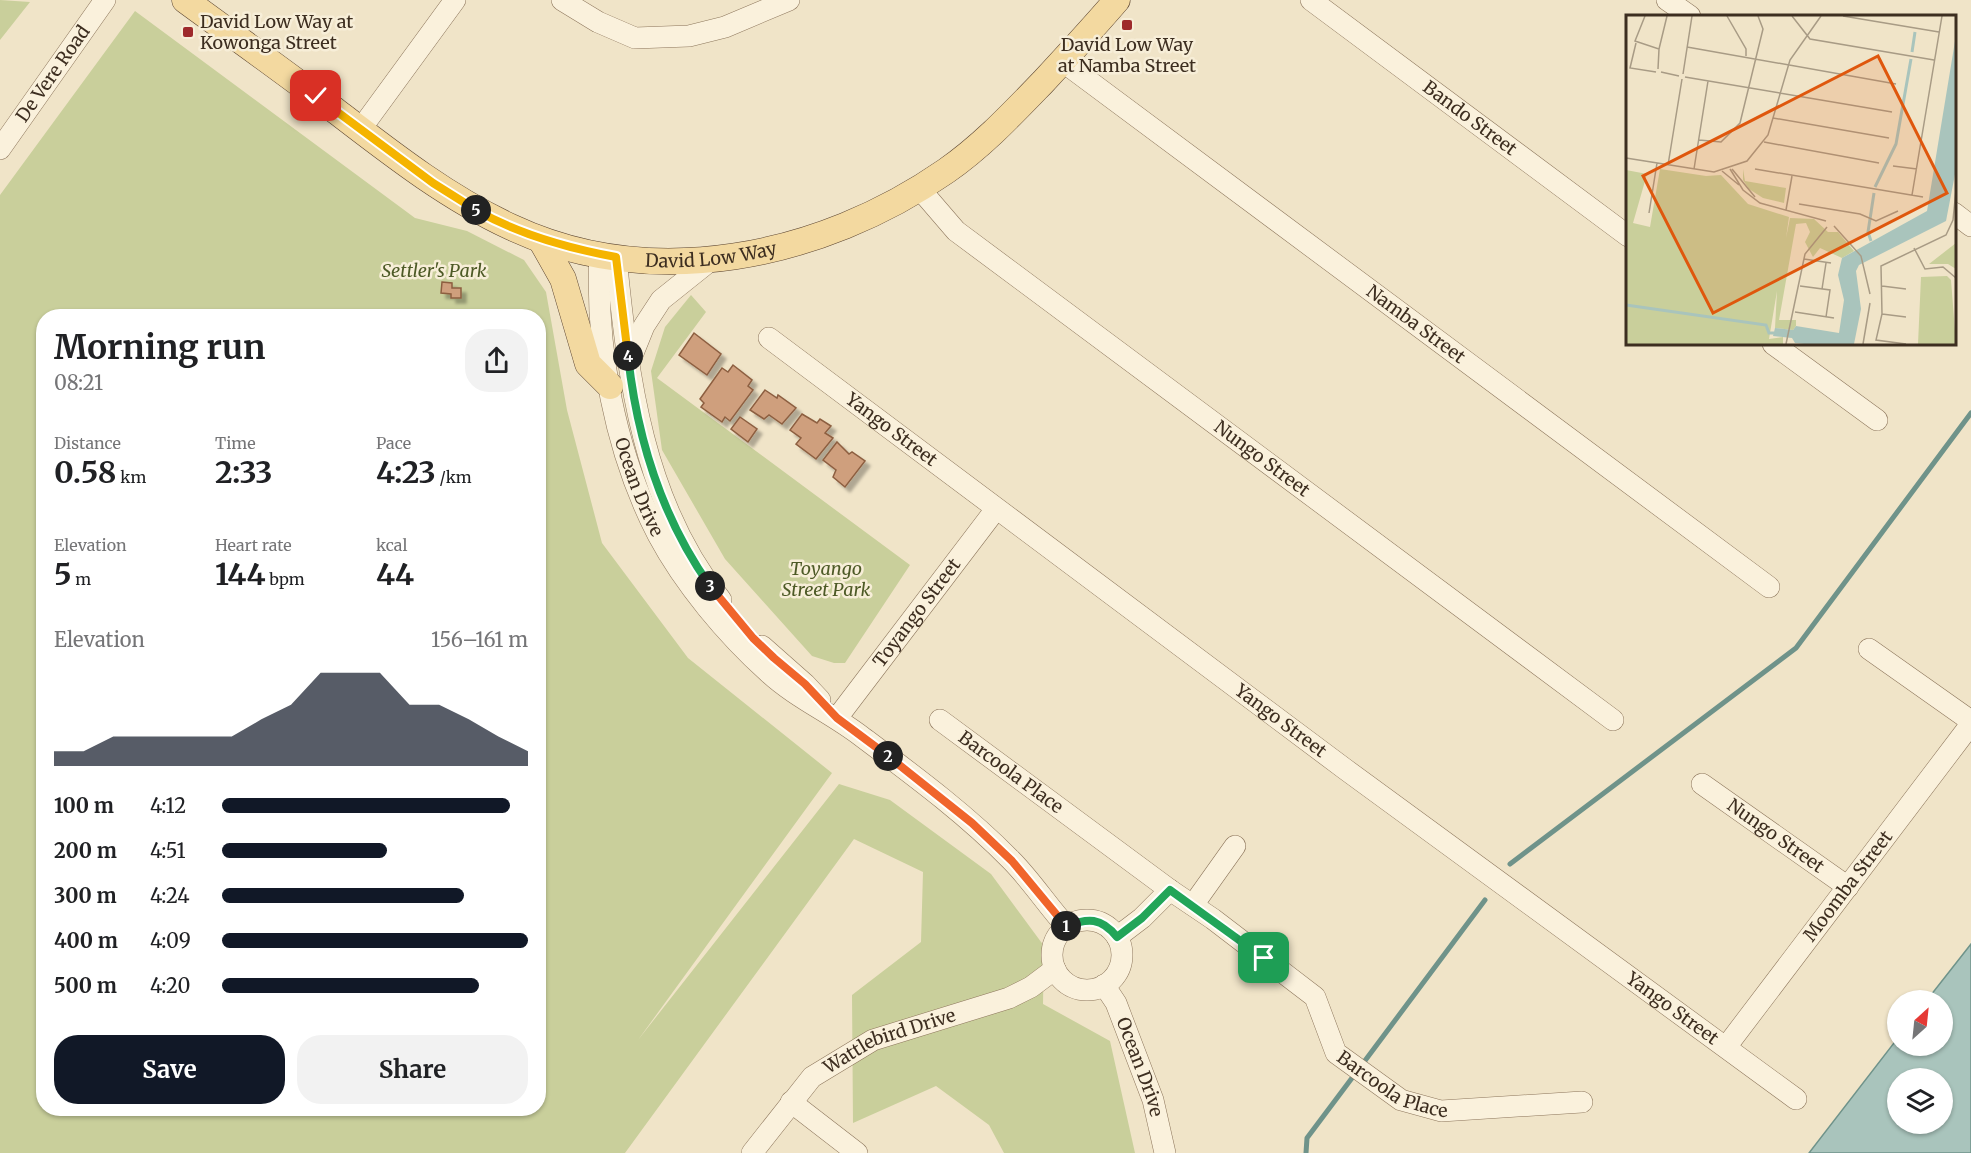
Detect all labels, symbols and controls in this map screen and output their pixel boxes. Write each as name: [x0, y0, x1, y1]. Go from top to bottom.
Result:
place label: David Low Way at Kowonga Street: [200, 10, 353, 54]
inset map: [1626, 15, 1956, 345]
marker: David Low Way at Namba Street: [1120, 18, 1134, 32]
street label: De Vere Road: [11, 21, 95, 126]
marker: David Low Way at Kowonga Street: [181, 25, 195, 39]
place label: David Low Way at Namba Street: [1058, 33, 1196, 77]
pin: [290, 70, 341, 121]
street label: Bando Street: [1419, 75, 1522, 160]
icon: check: [299, 79, 332, 112]
pin: 5: [461, 195, 491, 225]
text: 5: [471, 200, 481, 220]
street label: David Low Way: [644, 236, 779, 272]
park label: Settler's Park: [381, 259, 487, 282]
street label: Namba Street: [1362, 280, 1470, 368]
text: Morning run: [54, 327, 265, 368]
button: share: [465, 329, 528, 392]
pin: 4: [613, 341, 643, 371]
text: 4: [623, 346, 633, 366]
text: 08:21: [54, 370, 103, 395]
street label: Yango Street: [841, 387, 942, 471]
street label: Nungo Street: [1210, 415, 1315, 501]
text: Distance: [54, 433, 121, 453]
text: Time: [215, 433, 256, 453]
text: Pace: [376, 433, 411, 453]
street label: Ocean Drive: [610, 435, 669, 540]
text: 0.58: [54, 453, 116, 491]
text: 2:33: [215, 453, 273, 491]
text: 4:23: [376, 453, 436, 491]
text: km: [116, 467, 146, 487]
text: /km: [436, 467, 472, 487]
text: Elevation: [54, 535, 127, 555]
text: Heart rate: [215, 535, 292, 555]
text: kcal: [376, 535, 407, 555]
street label: Toyango Street: [868, 554, 965, 672]
text: 5: [54, 555, 72, 593]
text: 144: [215, 555, 265, 593]
text: 44: [376, 555, 414, 593]
park label: Toyango Street Park: [782, 557, 870, 601]
text: m: [72, 569, 91, 589]
text: bpm: [265, 569, 305, 589]
pin: 3: [695, 571, 725, 601]
text: 3: [705, 576, 715, 596]
text: Elevation: [54, 627, 145, 652]
text: 156–161 m: [431, 627, 528, 652]
street label: Yango Street: [1230, 678, 1331, 762]
street label: Barcoola Place: [954, 726, 1068, 818]
pin: 2: [873, 741, 903, 771]
text: 2: [883, 746, 893, 766]
text: 100 m: [54, 793, 114, 818]
text: 4:12: [150, 793, 186, 818]
street label: Nungo Street: [1723, 793, 1829, 878]
street label: Moomba Street: [1798, 826, 1897, 946]
text: 200 m: [54, 838, 117, 863]
text: 4:51: [150, 838, 185, 863]
text: 300 m: [54, 883, 117, 908]
text: 4:24: [150, 883, 190, 908]
pin: 1: [1051, 911, 1081, 941]
text: 1: [1062, 916, 1070, 936]
text: 400 m: [54, 928, 118, 953]
text: 4:09: [150, 928, 191, 953]
pin: [1238, 932, 1289, 983]
icon: arrive: [1247, 941, 1280, 974]
street label: Yango Street: [1621, 966, 1723, 1050]
text: 500 m: [54, 973, 117, 998]
text: 4:20: [150, 973, 190, 998]
north arrow: [1887, 990, 1953, 1056]
map controls: [1887, 990, 1953, 1134]
street label: Wattlebird Drive: [818, 1003, 958, 1079]
street label: Ocean Drive: [1111, 1014, 1168, 1119]
button: Save: [54, 1035, 285, 1104]
button: Share: [297, 1035, 528, 1104]
street label: Barcoola Place: [1332, 1045, 1448, 1122]
button: layers: [1887, 1068, 1953, 1134]

